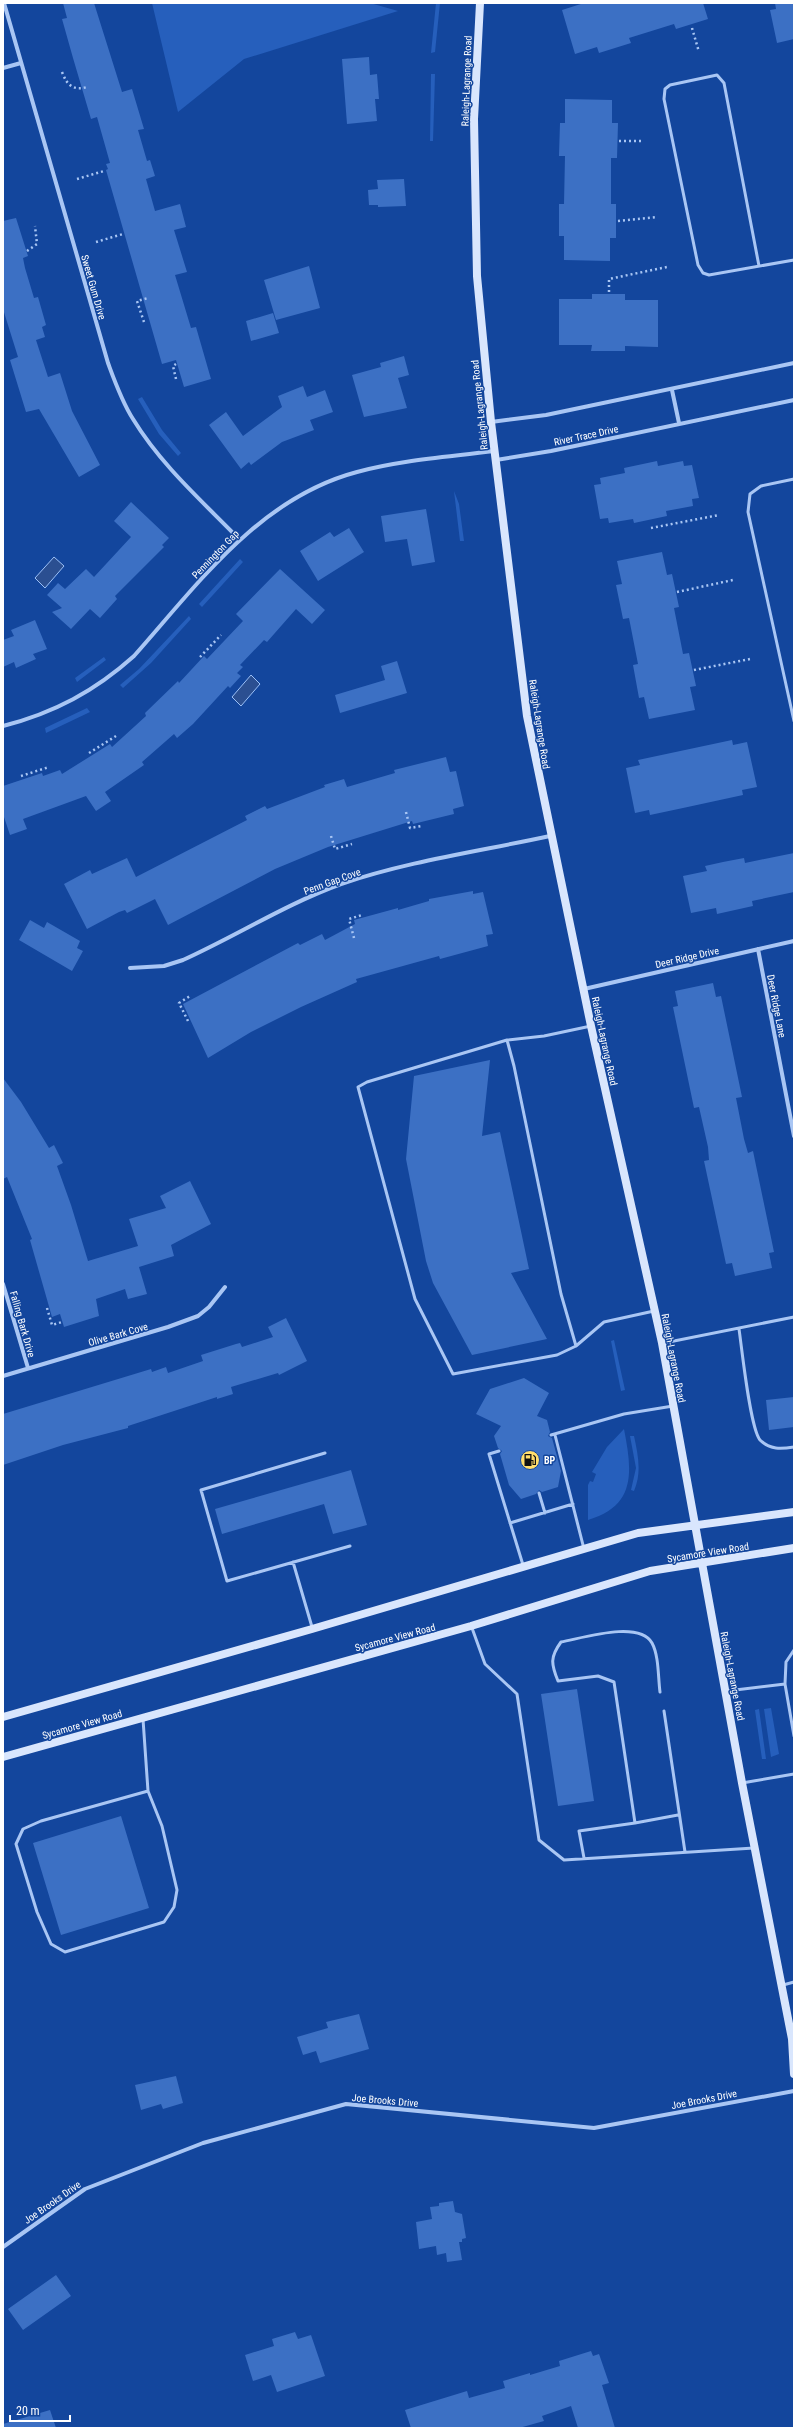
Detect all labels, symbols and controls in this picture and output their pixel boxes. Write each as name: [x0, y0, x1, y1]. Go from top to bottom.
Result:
street label: Raleigh-Lagrange Road: [459, 36, 474, 126]
street label: Sweet Gum Drive: [79, 253, 108, 321]
street label: Raleigh-Lagrange Road: [469, 359, 490, 451]
street label: River Trace Drive: [553, 423, 620, 448]
street label: Pennington Gap: [190, 528, 241, 581]
street label: Raleigh-Lagrange Road: [527, 678, 552, 770]
street label: Penn Gap Cove: [302, 866, 362, 897]
street label: Deer Ridge Drive: [654, 945, 720, 970]
street label: Deer Ridge Lane: [765, 974, 788, 1039]
street label: Raleigh-Lagrange Road: [590, 996, 619, 1087]
street label: Falling Bark Drive: [8, 1290, 37, 1359]
street label: Raleigh-Lagrange Road: [659, 1313, 688, 1404]
street label: Olive Bark Cove: [87, 1321, 149, 1348]
fuel station icon: BP: [519, 1449, 541, 1471]
place label: BP: [544, 1455, 556, 1466]
street label: Sycamore View Road: [666, 1541, 750, 1564]
street label: Sycamore View Road: [354, 1621, 436, 1653]
street label: Raleigh-Lagrange Road: [718, 1631, 747, 1722]
street label: Sycamore View Road: [41, 1708, 123, 1741]
street label: Joe Brooks Drive: [670, 2088, 738, 2111]
street label: Joe Brooks Drive: [351, 2092, 419, 2109]
street label: Joe Brooks Drive: [22, 2179, 83, 2226]
scale bar: [10, 2397, 70, 2423]
text: 20 m: [16, 2404, 40, 2418]

